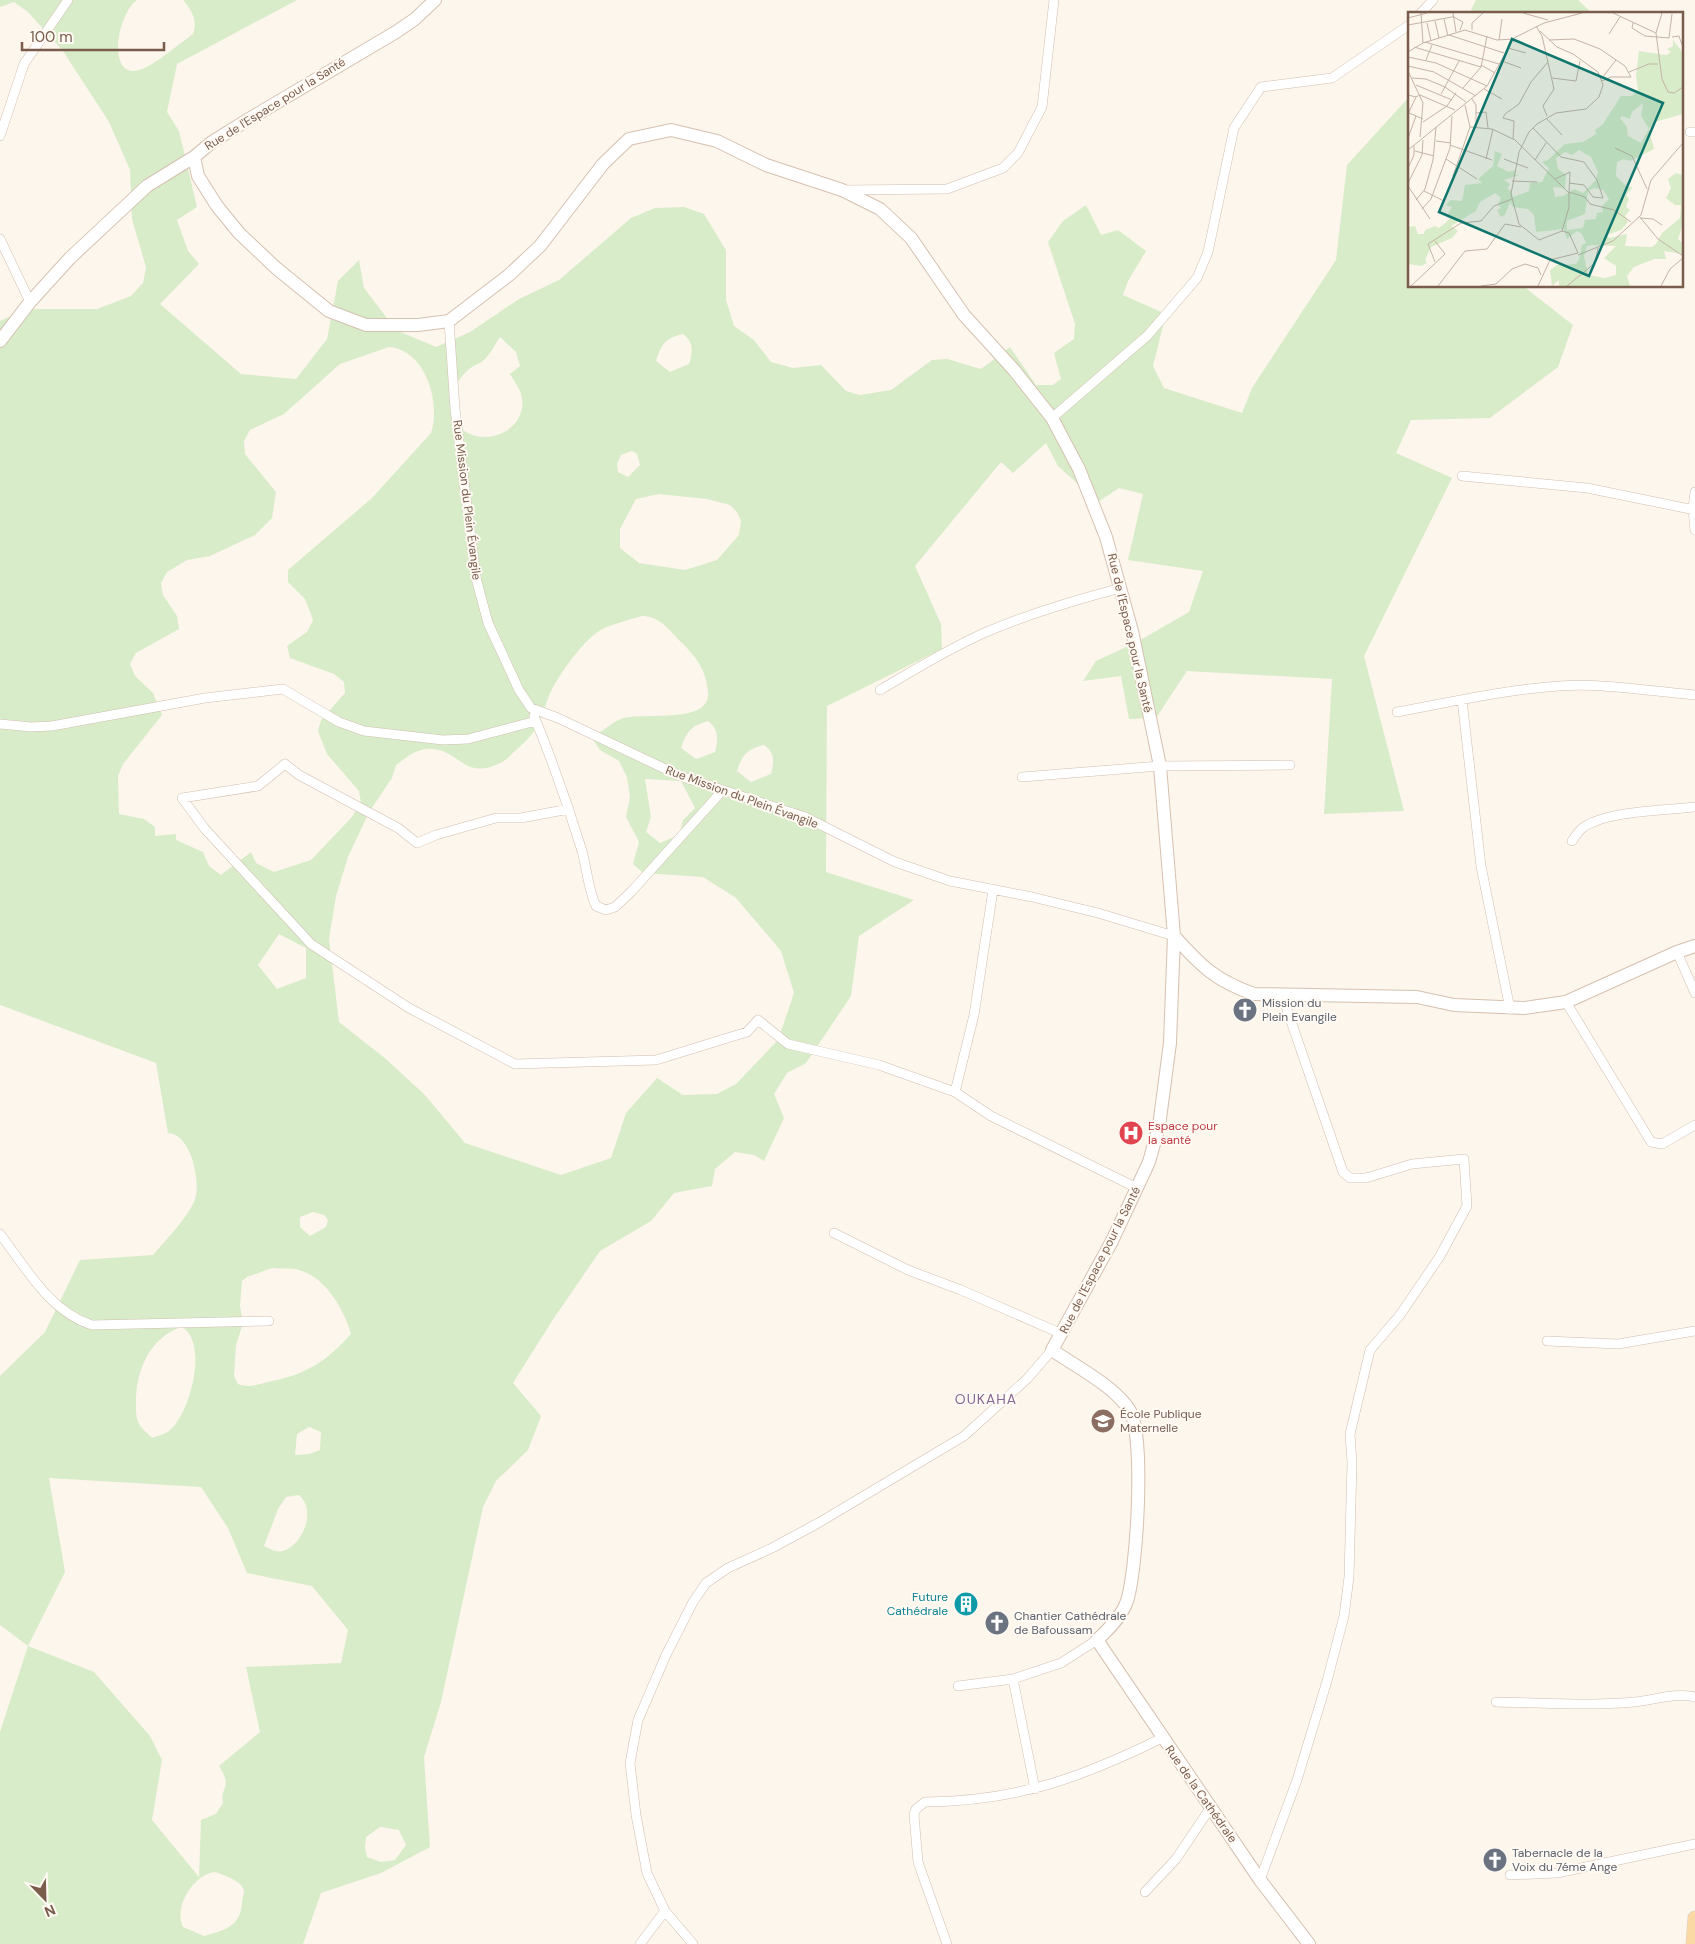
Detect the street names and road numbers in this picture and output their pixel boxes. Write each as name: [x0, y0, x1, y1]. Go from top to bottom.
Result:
street label: Rue de l'Espace pour la Santé: [202, 54, 349, 154]
street label: Rue Mission du Plein Évangile: [449, 419, 485, 581]
street label: Rue de l'Espace pour la Santé: [1104, 552, 1156, 714]
street label: Rue Mission du Plein Évangile: [663, 762, 821, 832]
street label: Rue de l'Espace pour la Santé: [1056, 1184, 1144, 1336]
street label: Rue de la Cathédrale: [1161, 1742, 1241, 1846]

